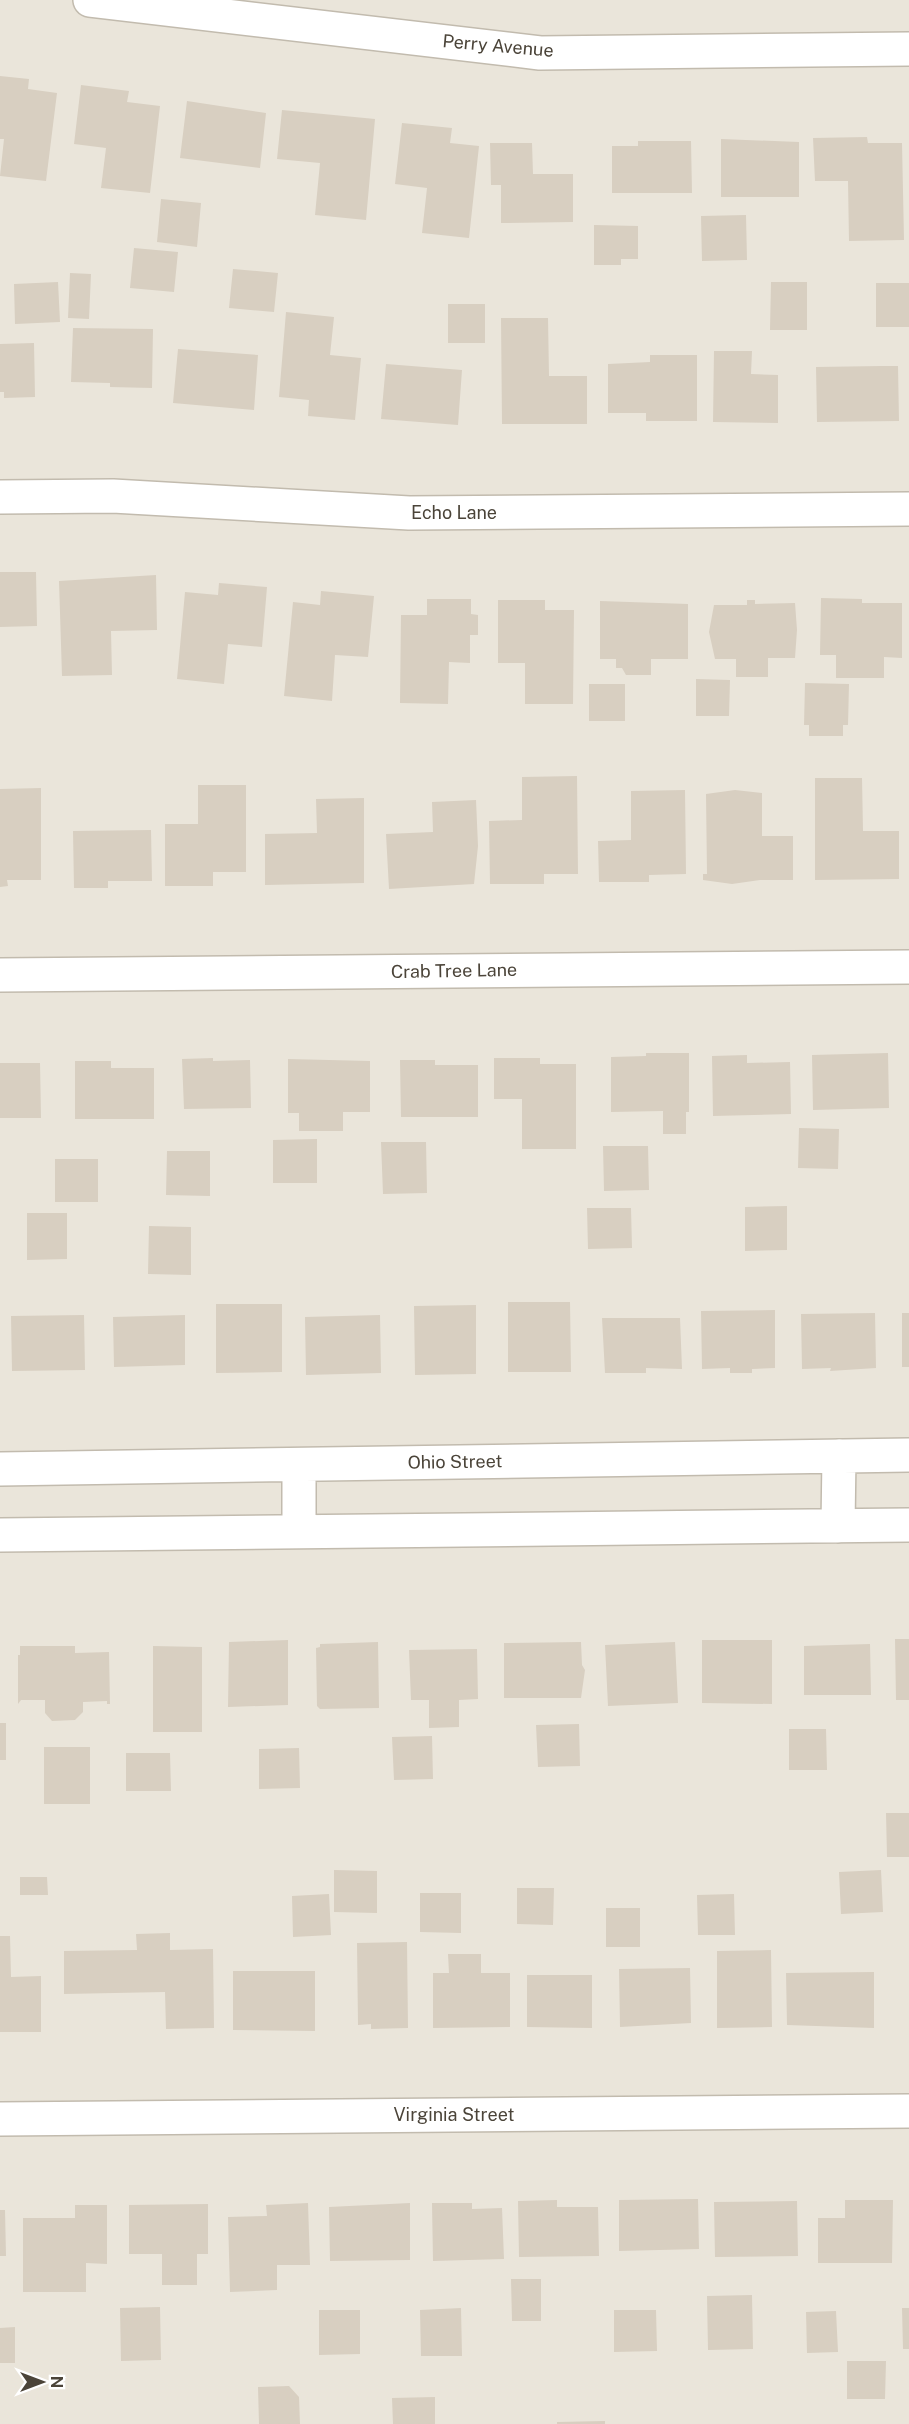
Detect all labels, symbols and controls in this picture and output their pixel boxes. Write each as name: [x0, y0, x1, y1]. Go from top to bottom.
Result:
street label: Perry Avenue: [442, 30, 555, 61]
street label: Echo Lane: [411, 502, 497, 523]
street label: Crab Tree Lane: [391, 959, 517, 982]
street label: Ohio Street: [407, 1450, 503, 1473]
street label: Virginia Street: [394, 2104, 514, 2125]
north arrow: [12, 2352, 72, 2412]
text: N: [47, 2376, 66, 2388]

